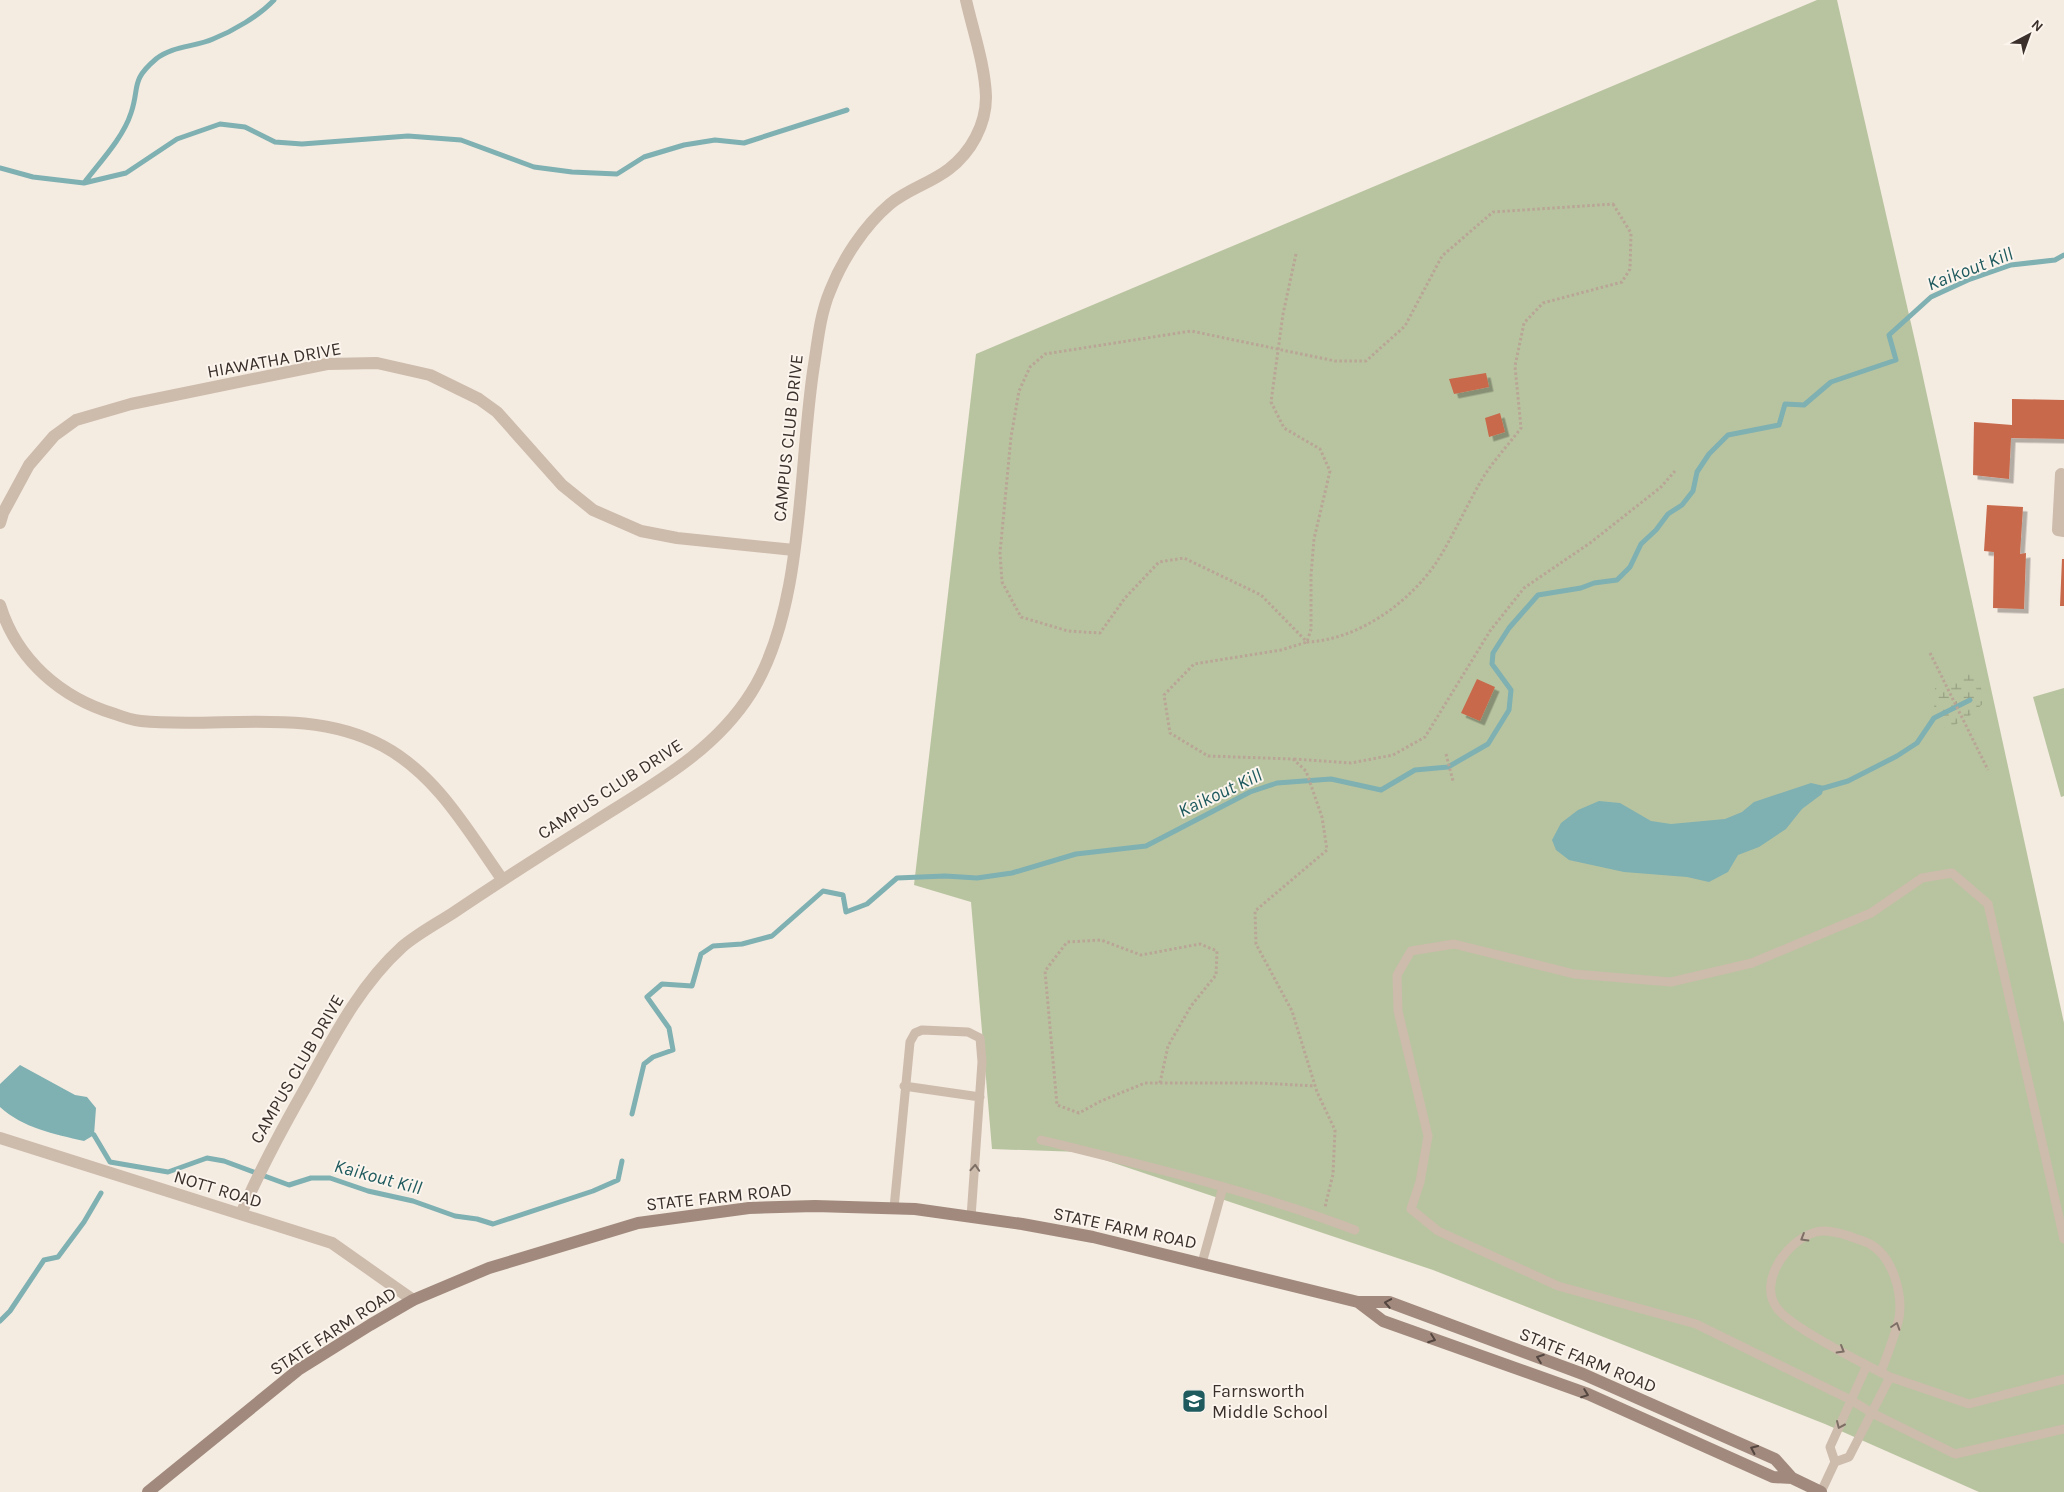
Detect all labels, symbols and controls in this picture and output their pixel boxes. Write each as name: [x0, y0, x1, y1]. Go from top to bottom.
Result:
north arrow: [2004, 10, 2054, 60]
text: N: [2028, 16, 2047, 35]
water label: Kaikout Kill: [1924, 243, 2016, 295]
street label: HIAWATHA DRIVE: [205, 337, 343, 383]
street label: CAMPUS CLUB DRIVE: [768, 353, 808, 523]
street label: CAMPUS CLUB DRIVE: [533, 734, 687, 844]
water label: Kaikout Kill: [1175, 764, 1266, 822]
street label: CAMPUS CLUB DRIVE: [245, 991, 349, 1147]
water label: Kaikout Kill: [332, 1155, 425, 1199]
one-way arrow: [969, 1164, 980, 1172]
street label: NOTT ROAD: [171, 1165, 265, 1213]
street label: STATE FARM ROAD: [645, 1178, 793, 1216]
street label: STATE FARM ROAD: [1051, 1202, 1199, 1254]
one-way arrow: [1800, 1232, 1809, 1242]
street label: STATE FARM ROAD: [266, 1282, 400, 1380]
one-way arrow: [1383, 1299, 1392, 1309]
street label: STATE FARM ROAD: [1516, 1322, 1660, 1398]
one-way arrow: [1890, 1322, 1900, 1331]
one-way arrow: [1428, 1333, 1436, 1343]
one-way arrow: [1836, 1344, 1845, 1354]
one-way arrow: [1537, 1354, 1545, 1364]
place label: Farnsworth Middle School: [1212, 1380, 1328, 1423]
school or university icon: Farnsworth Middle School: [1181, 1388, 1207, 1414]
one-way arrow: [1580, 1388, 1589, 1398]
one-way arrow: [1836, 1420, 1846, 1429]
one-way arrow: [1750, 1445, 1759, 1456]

